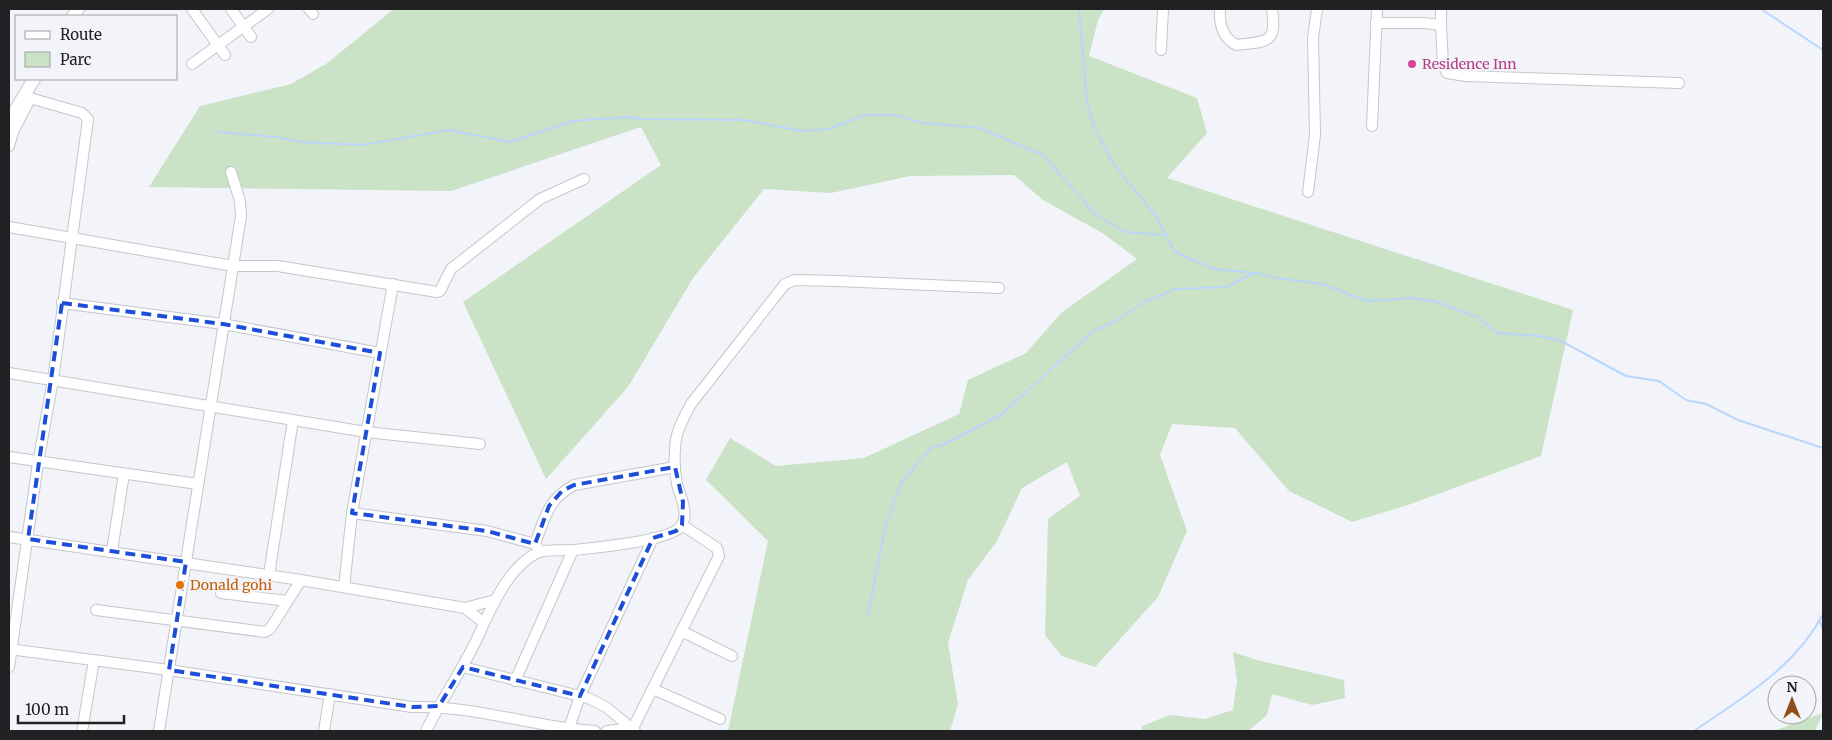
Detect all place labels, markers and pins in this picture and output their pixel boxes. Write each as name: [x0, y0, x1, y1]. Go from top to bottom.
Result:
place label: Residence Inn: [1422, 55, 1517, 73]
marker: Residence Inn: [1406, 58, 1418, 70]
place label: Donald gohi: [190, 576, 273, 594]
marker: Donald gohi: [174, 579, 186, 591]

